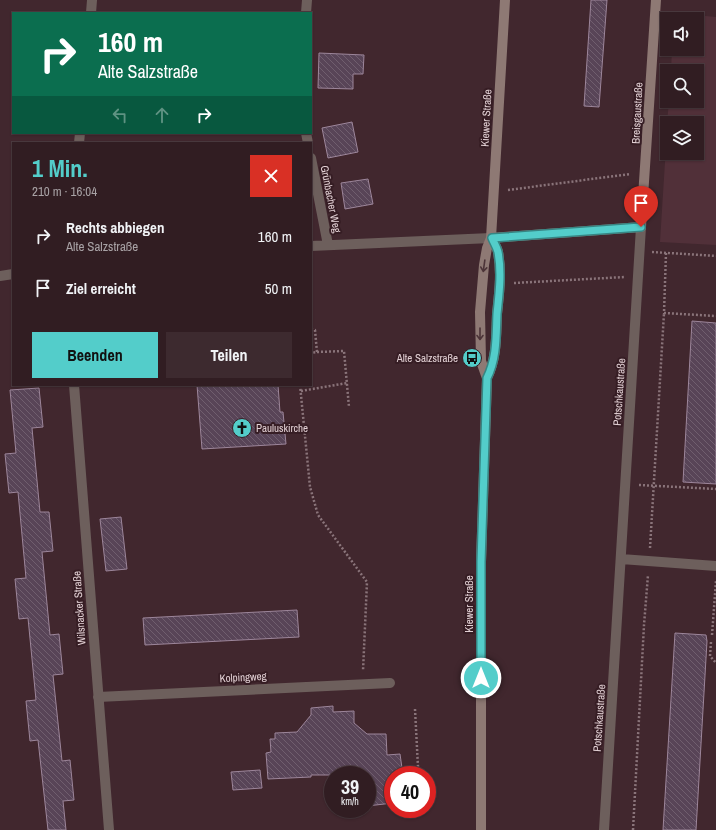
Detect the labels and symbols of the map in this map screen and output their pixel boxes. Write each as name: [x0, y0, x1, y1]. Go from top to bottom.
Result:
street label: Breisgaustraße: [628, 82, 646, 144]
street label: Kiewer Straße: [478, 89, 494, 147]
street label: Grünbacher Weg: [318, 164, 344, 234]
pin: [624, 186, 658, 227]
one-way arrow: [480, 259, 488, 272]
one-way arrow: [476, 327, 484, 340]
bus stop icon: Alte Salzstraße: [461, 347, 483, 369]
place label: Alte Salzstraße: [396, 351, 458, 365]
street label: Potschkaustraße: [610, 358, 628, 426]
church icon: Pauluskirche: [231, 417, 253, 439]
place label: Pauluskirche: [256, 421, 308, 435]
street label: Wilsnacker Straße: [69, 571, 89, 645]
street label: Kiewer Straße: [462, 575, 476, 633]
position arrow: [460, 657, 502, 699]
street label: Kolpingweg: [219, 669, 267, 685]
street label: Potschkaustraße: [590, 684, 608, 752]
speed limit sign: 40: [384, 766, 436, 818]

